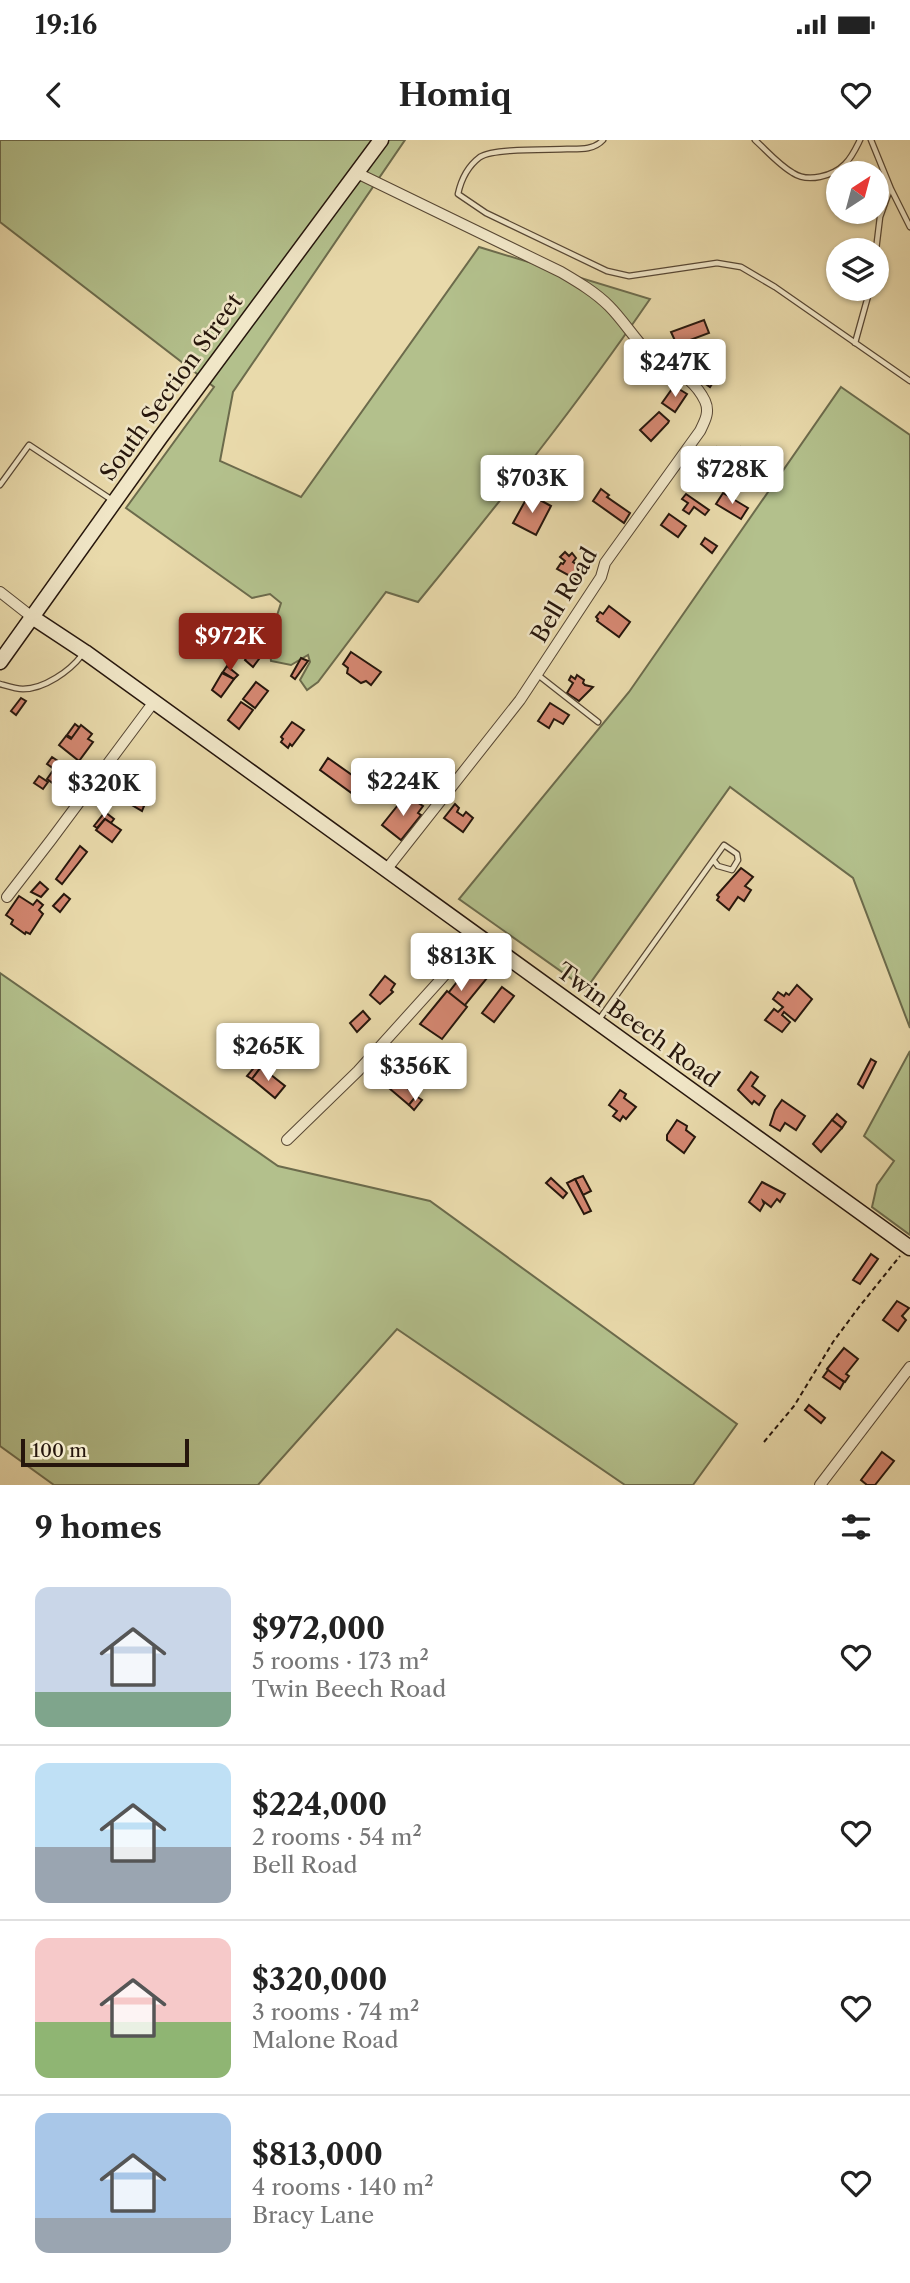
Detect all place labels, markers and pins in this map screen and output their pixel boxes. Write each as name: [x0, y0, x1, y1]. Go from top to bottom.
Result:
pin: $247K: [626, 340, 724, 399]
pin: $728K: [683, 446, 781, 506]
pin: $703K: [483, 456, 581, 515]
pin: $972K: [181, 614, 279, 673]
pin: $224K: [354, 758, 452, 818]
pin: $320K: [55, 760, 153, 820]
pin: $813K: [412, 934, 510, 993]
pin: $265K: [219, 1024, 317, 1083]
pin: $356K: [366, 1044, 464, 1103]

